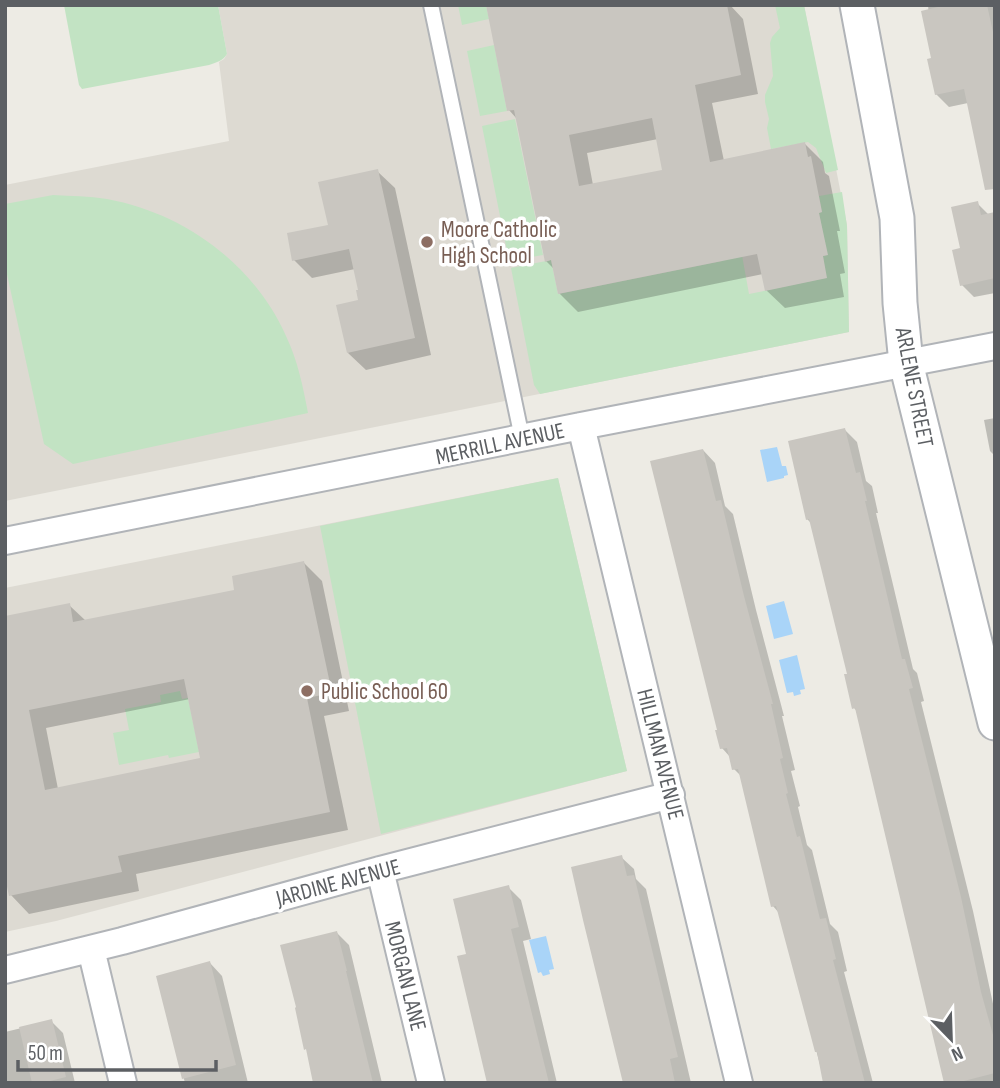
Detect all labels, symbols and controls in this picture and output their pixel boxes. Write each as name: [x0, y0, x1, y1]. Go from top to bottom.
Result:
place label: Moore Catholic High School: [441, 216, 557, 270]
marker: Moore Catholic High School: [419, 234, 435, 250]
street label: ARLENE STREET: [889, 324, 939, 449]
street label: MERRILL AVENUE: [433, 417, 567, 471]
place label: Public School 60: [321, 678, 448, 706]
marker: Public School 60: [299, 683, 315, 699]
street label: HILLMAN AVENUE: [630, 686, 690, 823]
street label: JARDINE AVENUE: [272, 853, 404, 913]
street label: MORGAN LANE: [378, 919, 432, 1034]
north arrow: [916, 1004, 986, 1074]
scale bar: [18, 1028, 215, 1072]
text: 50 m: [28, 1041, 63, 1066]
text: N: [948, 1041, 966, 1066]

